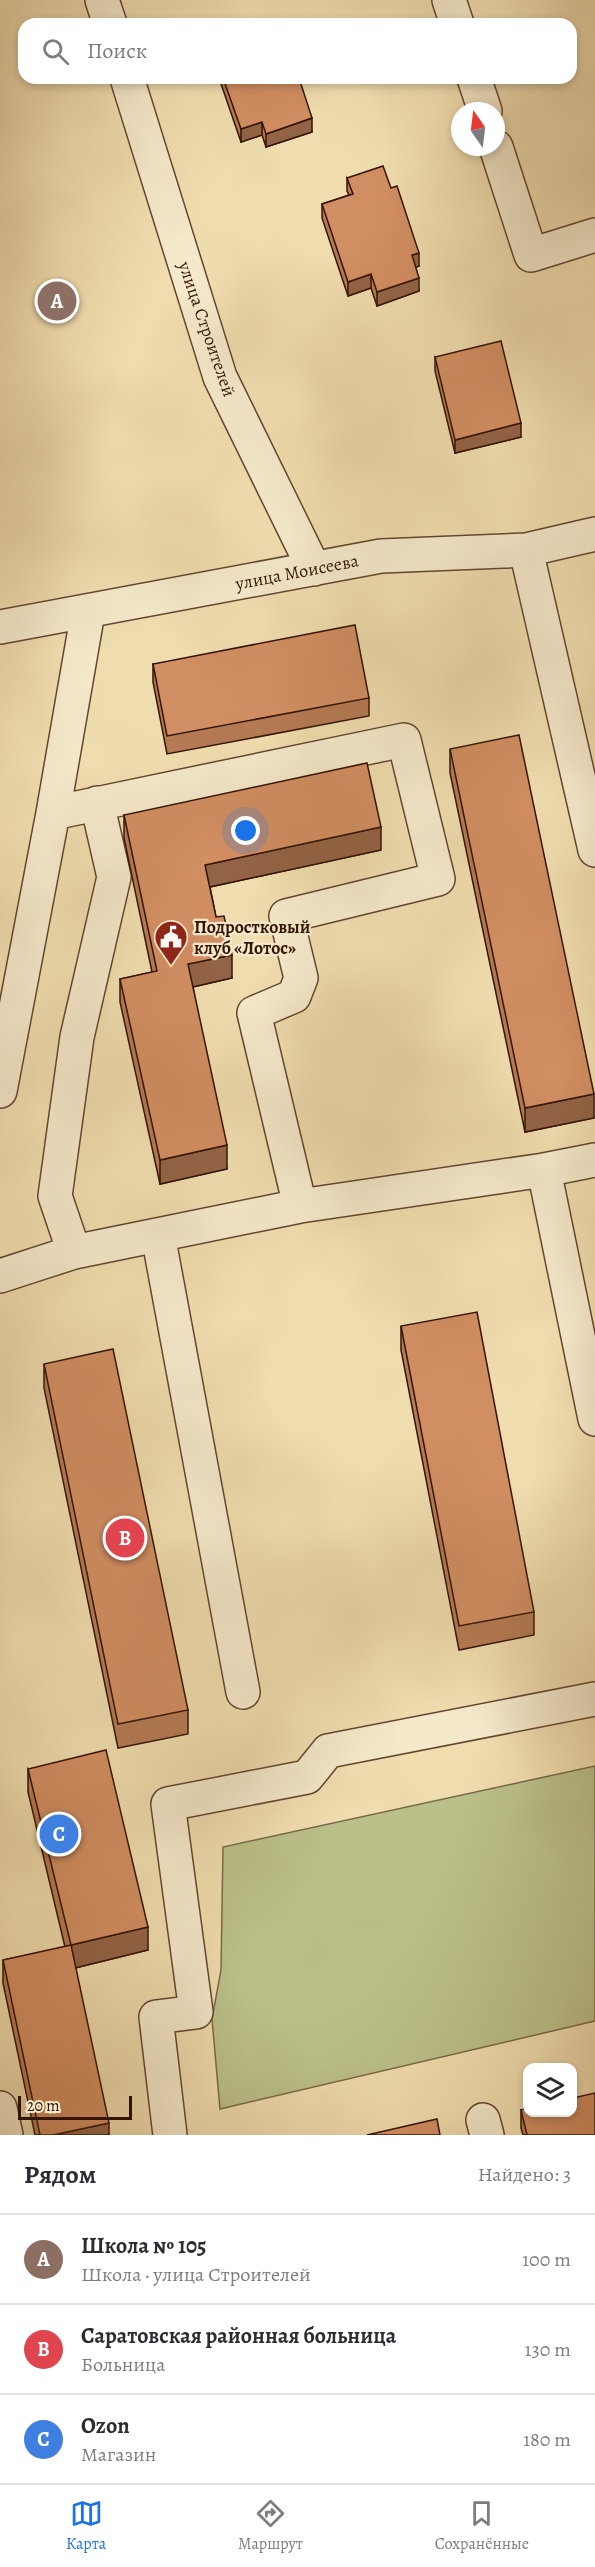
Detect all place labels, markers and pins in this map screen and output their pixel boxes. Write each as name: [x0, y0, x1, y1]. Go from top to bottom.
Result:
pin: A: [38, 278, 76, 324]
place label: Подростковый клуб «Лотос»: [194, 915, 311, 960]
public building icon: Подростковый клуб «Лотос»: [153, 919, 189, 966]
pin: B: [106, 1516, 144, 1560]
pin: C: [40, 1812, 78, 1856]

